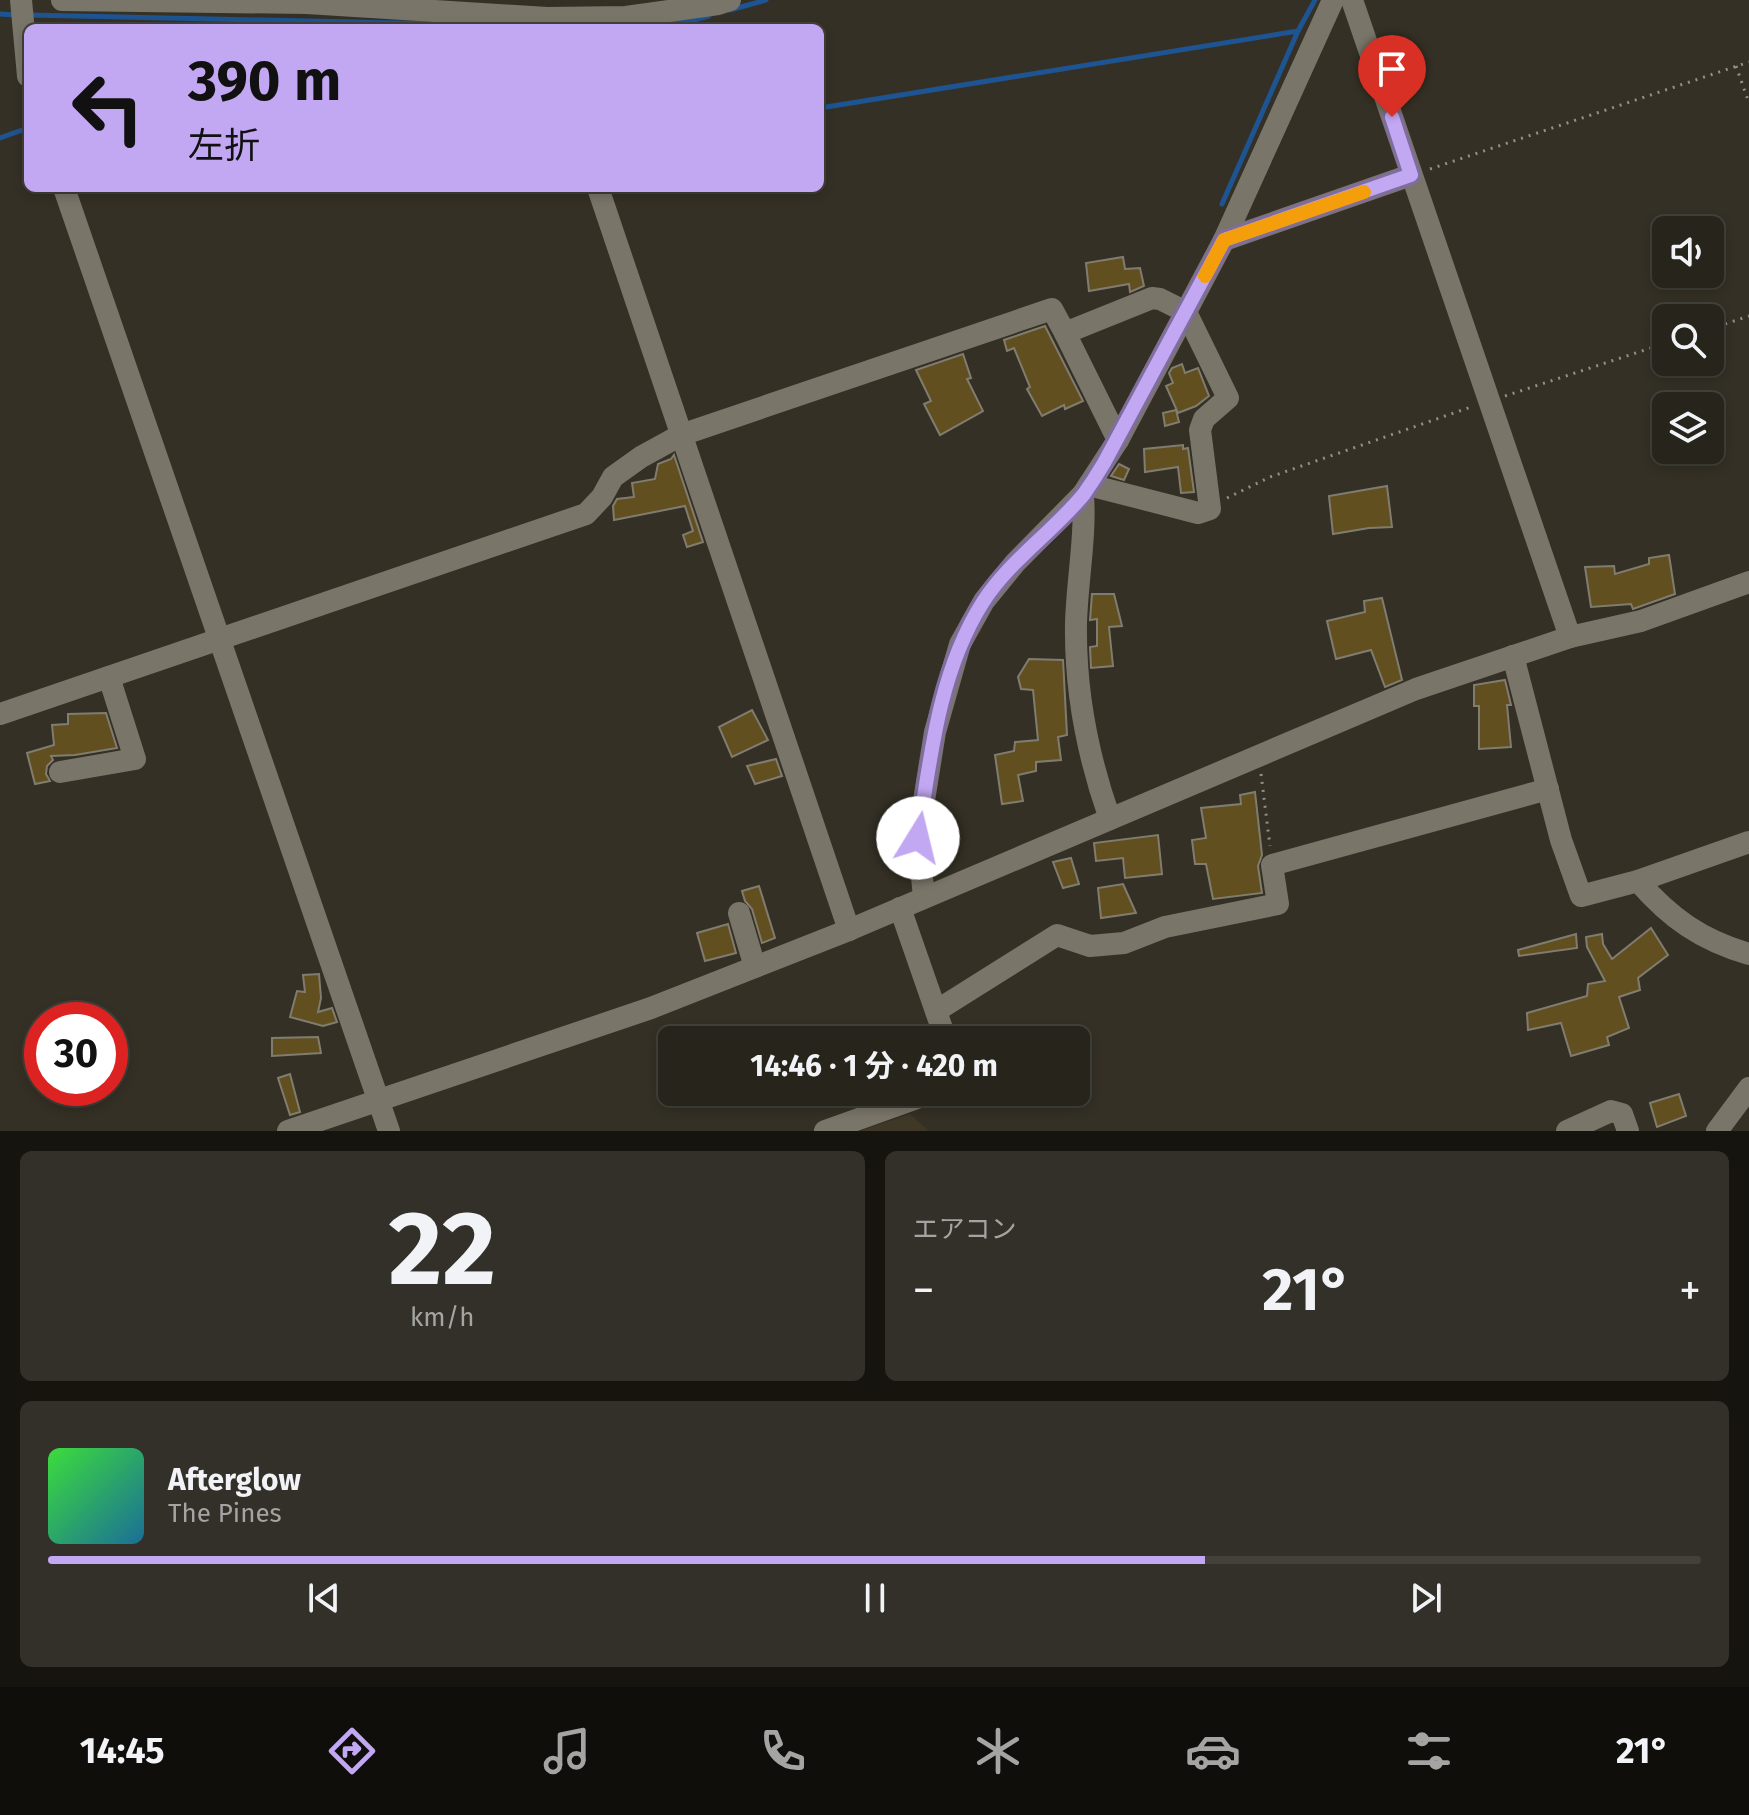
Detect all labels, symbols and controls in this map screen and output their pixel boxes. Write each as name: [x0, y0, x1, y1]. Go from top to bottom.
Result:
pin: [1358, 35, 1426, 117]
icon: arrive: [1370, 47, 1414, 91]
text: 390 m: [188, 48, 341, 115]
icon: left: [56, 56, 160, 160]
text: 左折: [188, 124, 260, 168]
map controls: [1652, 216, 1724, 464]
button: sound: [1652, 216, 1724, 288]
button: search: [1652, 304, 1724, 376]
button: layers: [1652, 392, 1724, 464]
position arrow: [876, 796, 960, 880]
speed limit sign: 30: [24, 1002, 128, 1106]
text: 14:46 · 1 分 · 420 m: [750, 1048, 998, 1084]
text: 22: [388, 1187, 496, 1312]
text: エアコン: [913, 1214, 1017, 1245]
text: 21°: [1262, 1254, 1351, 1326]
text: −: [913, 1264, 935, 1317]
text: +: [1679, 1264, 1701, 1317]
text: km/h: [410, 1302, 474, 1333]
text: Afterglow: [168, 1462, 301, 1498]
text: The Pines: [168, 1498, 282, 1529]
icon: previous: [302, 1576, 346, 1620]
icon: pause: [853, 1576, 897, 1620]
icon: next: [1404, 1576, 1448, 1620]
icon: directions: [324, 1723, 380, 1779]
icon: music: [539, 1723, 595, 1779]
icon: phone: [755, 1723, 811, 1779]
icon: climate: [970, 1723, 1026, 1779]
icon: car: [1185, 1723, 1241, 1779]
icon: filters: [1401, 1723, 1457, 1779]
text: 14:45: [80, 1729, 164, 1773]
text: 21°: [1616, 1729, 1669, 1773]

